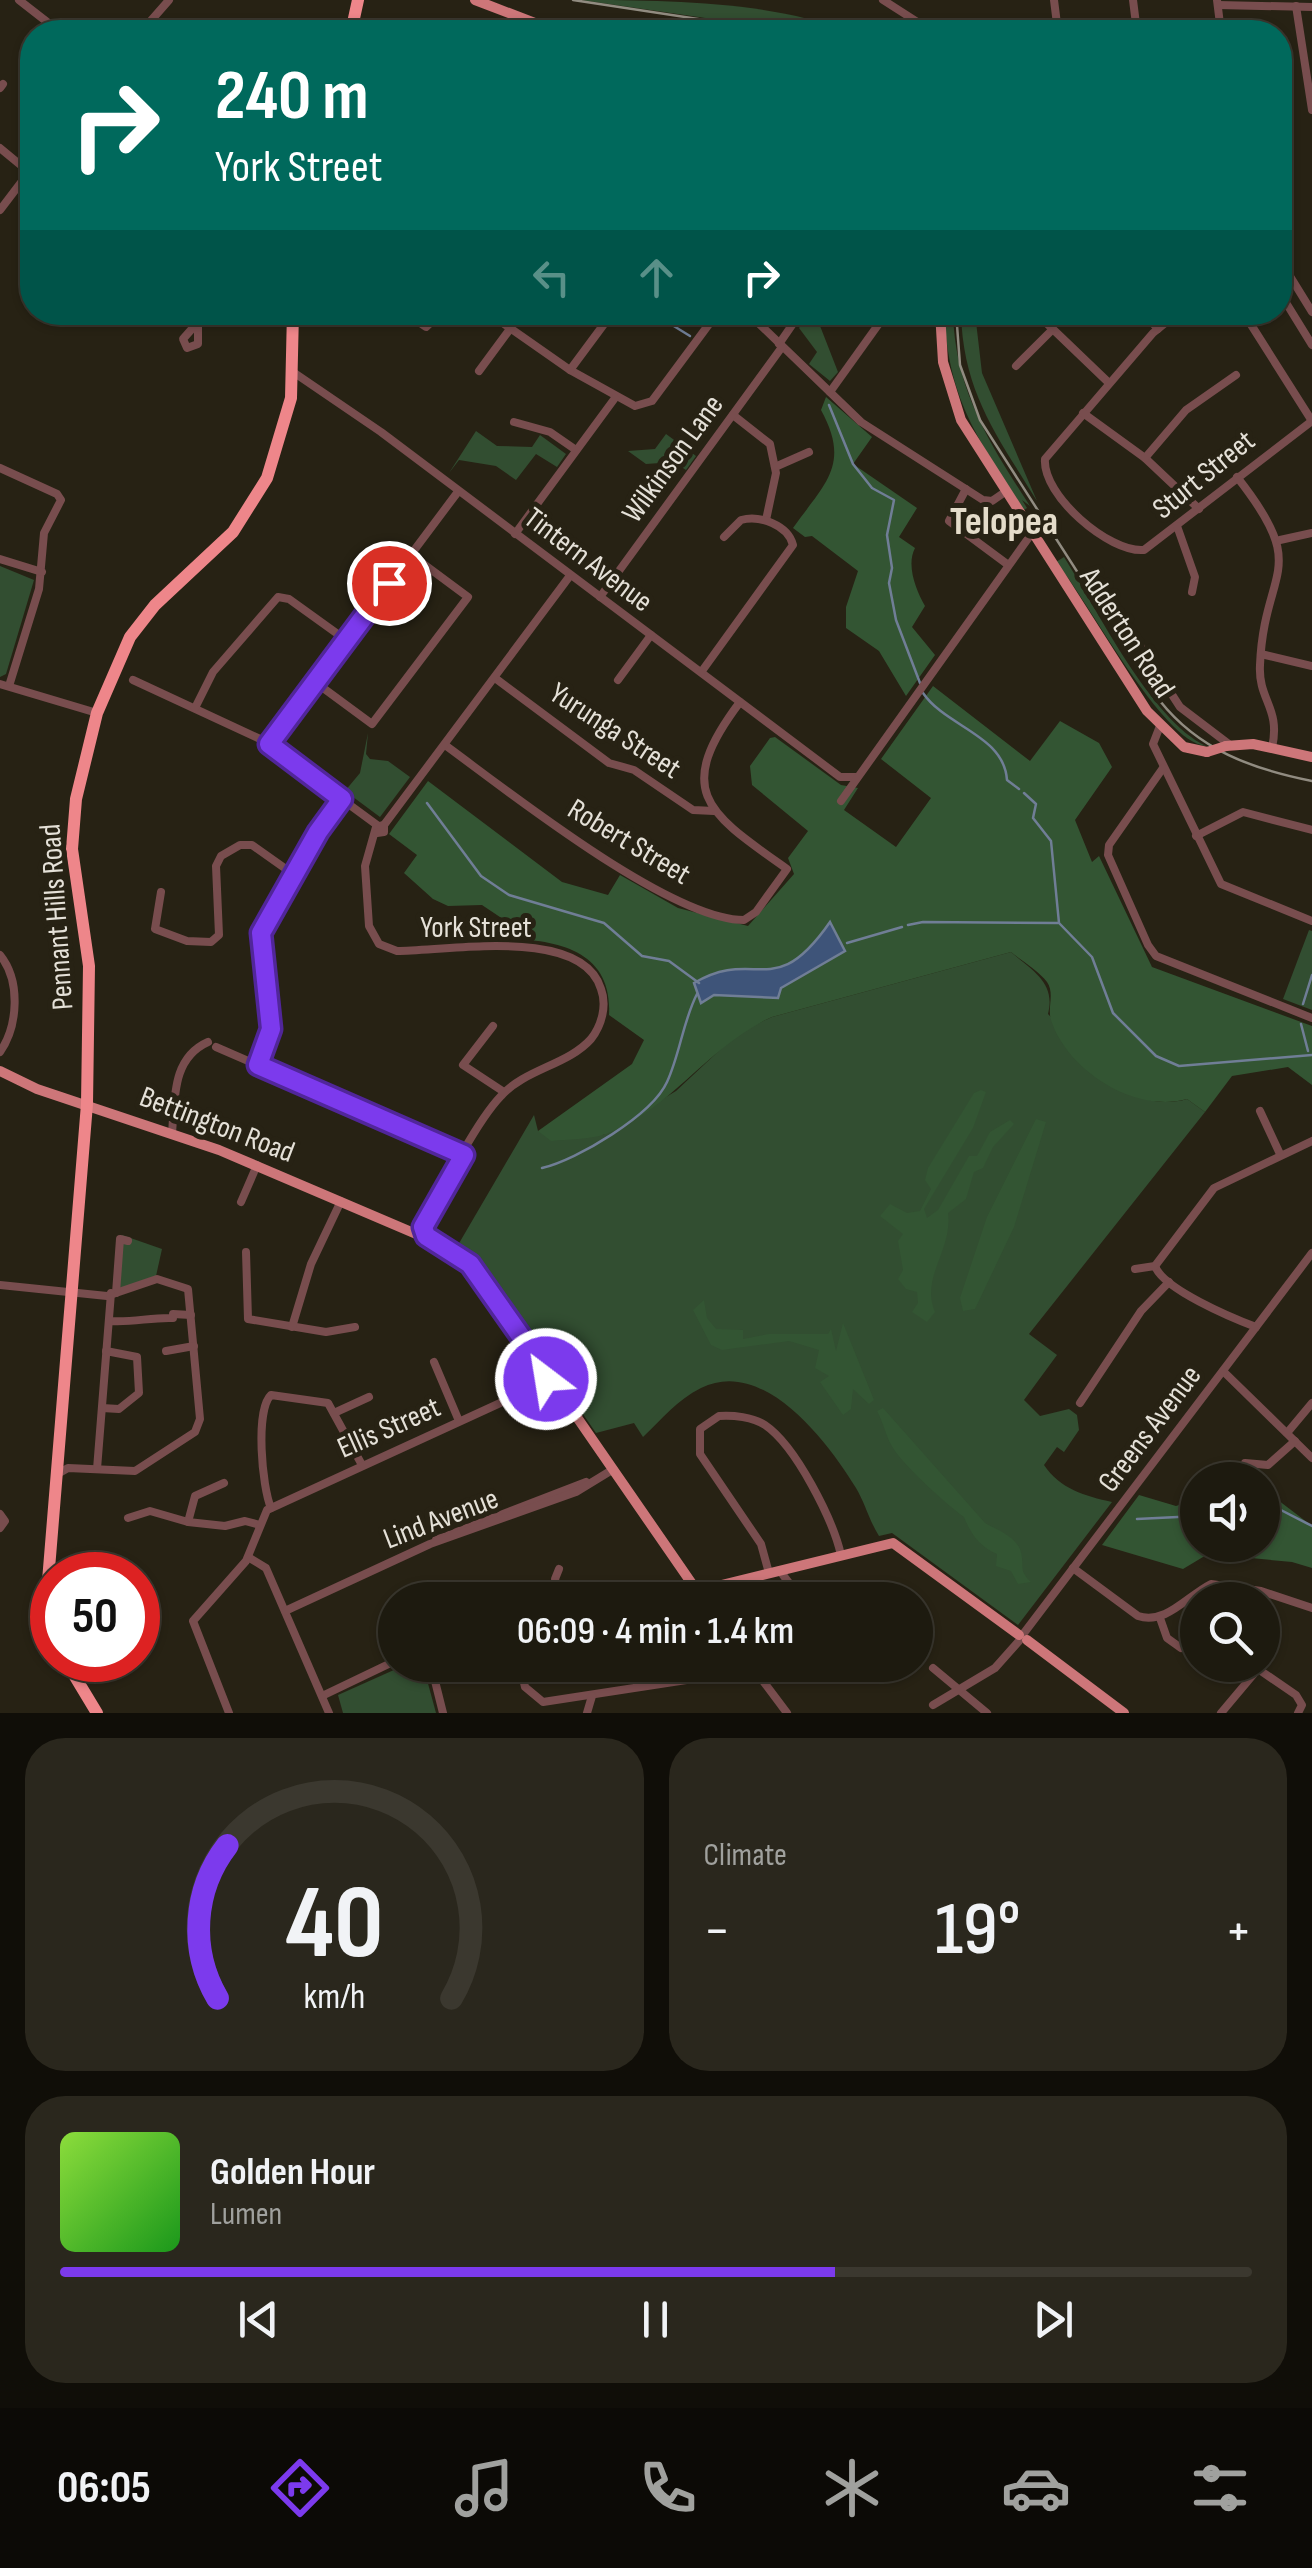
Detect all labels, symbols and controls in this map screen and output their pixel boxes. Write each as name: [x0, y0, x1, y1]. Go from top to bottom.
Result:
text: 240 m: [215, 55, 369, 139]
icon: right: [50, 60, 180, 190]
text: York Street: [215, 140, 382, 195]
icon: left: [524, 250, 579, 305]
icon: ahead: [629, 250, 684, 305]
icon: right: [734, 250, 789, 305]
street label: Wilkinson Lane: [615, 388, 731, 530]
street label: Sturt Street: [1146, 423, 1262, 527]
district label: Telopea: [950, 498, 1058, 546]
street label: Tintern Avenue: [517, 500, 659, 620]
pin: [347, 541, 432, 626]
icon: arrive: [362, 556, 417, 611]
street label: Adderton Road: [1071, 561, 1182, 705]
street label: Yurunga Street: [543, 675, 687, 787]
street label: Robert Street: [561, 791, 697, 893]
street label: Pennant Hills Road: [33, 823, 81, 1011]
street label: York Street: [420, 910, 532, 946]
street label: Bettington Road: [135, 1079, 299, 1171]
position arrow: [494, 1327, 598, 1431]
street label: Greens Avenue: [1091, 1359, 1209, 1499]
street label: Ellis Street: [332, 1389, 446, 1467]
map controls: [1180, 1462, 1280, 1682]
button: sound: [1180, 1462, 1280, 1562]
street label: Lind Avenue: [378, 1481, 504, 1557]
speed limit sign: 50: [30, 1552, 160, 1682]
button: search: [1180, 1582, 1280, 1682]
text: 06:09 · 4 min · 1.4 km: [517, 1609, 794, 1654]
text: Climate: [704, 1836, 787, 1875]
text: 40: [285, 1862, 383, 1987]
text: 19°: [935, 1885, 1021, 1976]
text: −: [704, 1898, 730, 1965]
text: +: [1225, 1898, 1252, 1965]
text: km/h: [303, 1976, 365, 2019]
text: Golden Hour: [210, 2150, 375, 2195]
text: Lumen: [210, 2195, 282, 2234]
icon: previous: [231, 2292, 286, 2347]
icon: pause: [628, 2292, 683, 2347]
icon: next: [1026, 2292, 1081, 2347]
icon: directions: [265, 2453, 335, 2523]
icon: music: [449, 2453, 519, 2523]
icon: phone: [633, 2453, 703, 2523]
icon: climate: [817, 2453, 887, 2523]
icon: car: [1001, 2453, 1071, 2523]
icon: filters: [1185, 2453, 1255, 2523]
text: 06:05: [57, 2461, 151, 2516]

